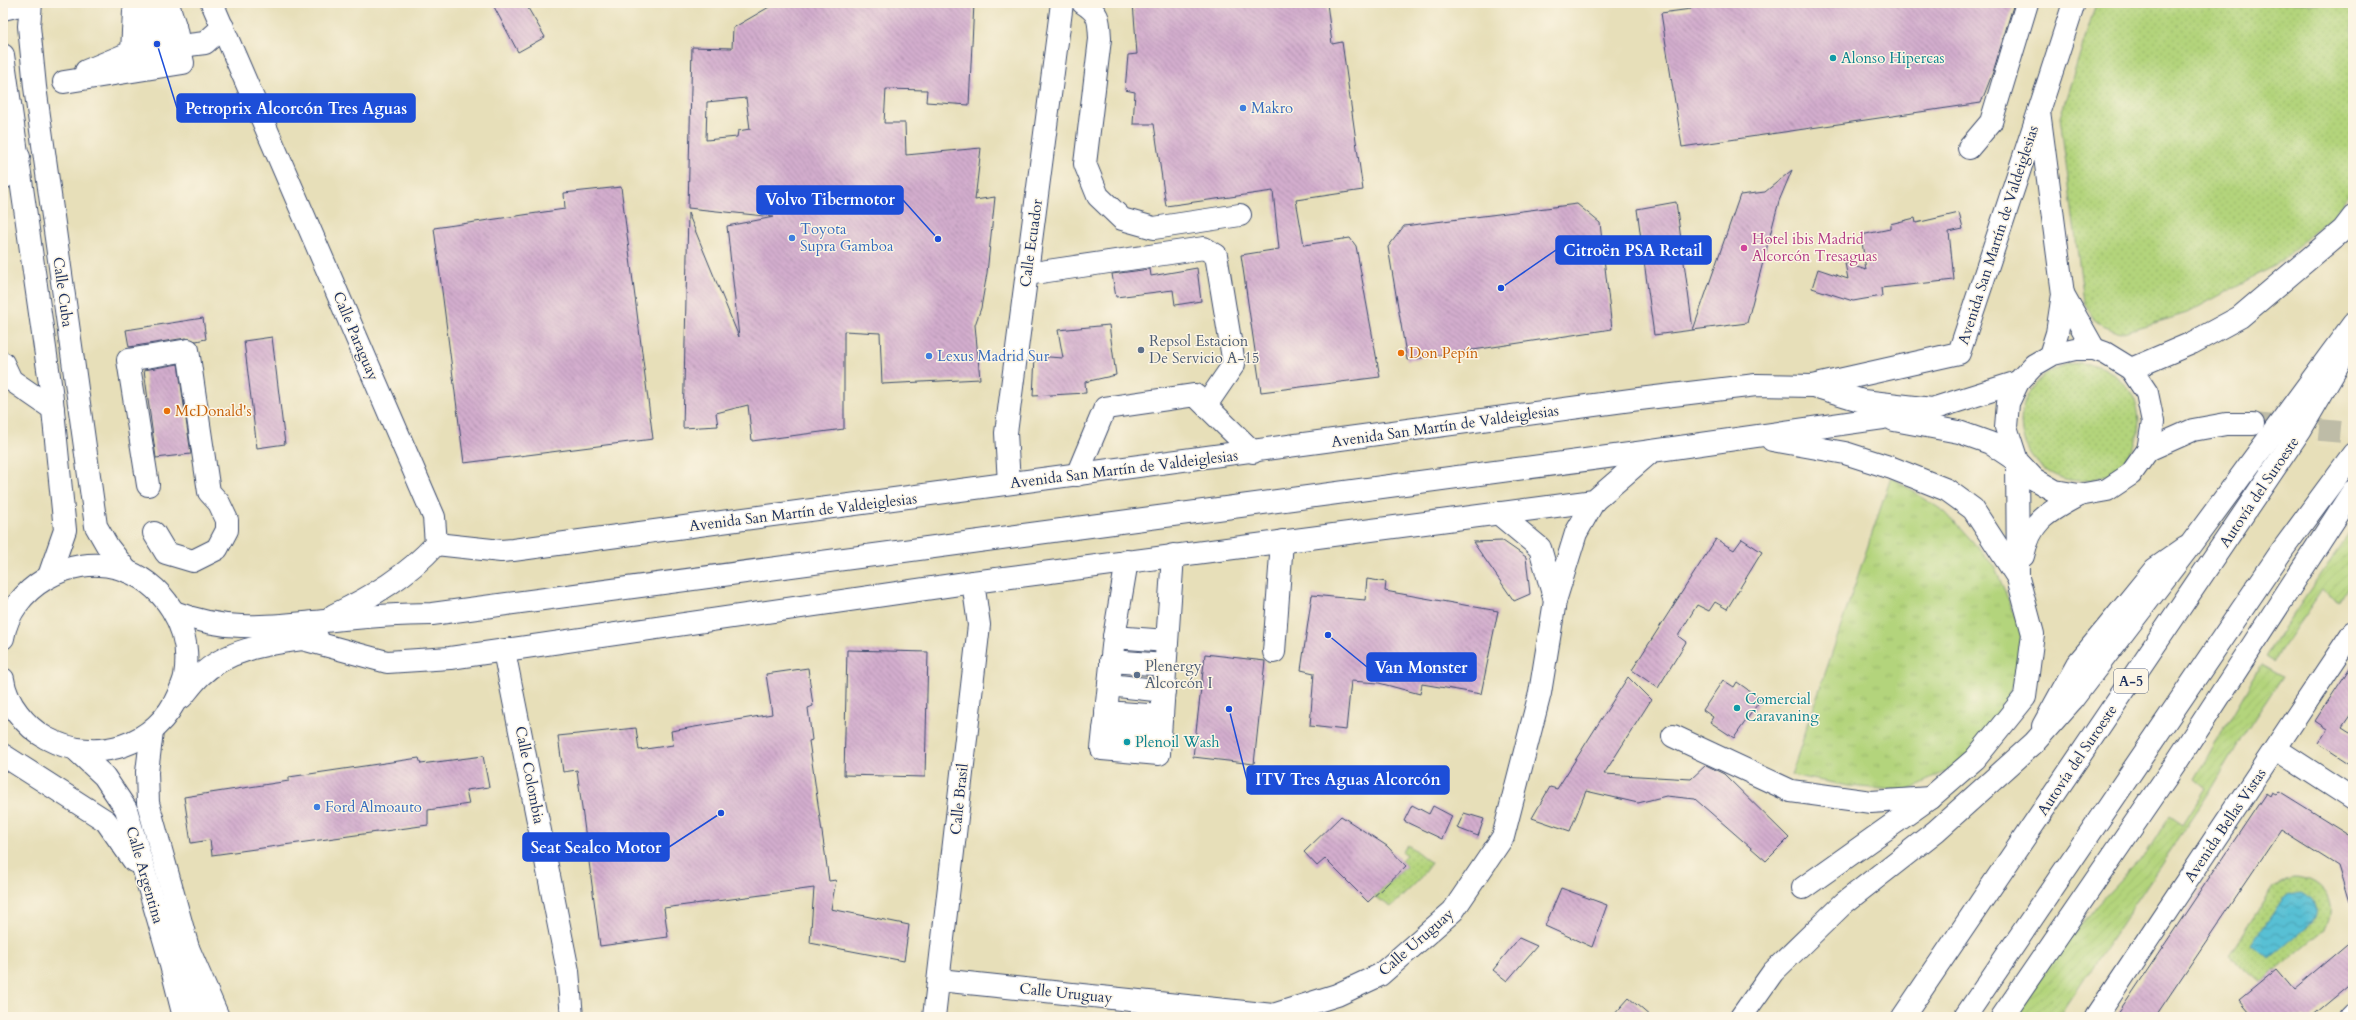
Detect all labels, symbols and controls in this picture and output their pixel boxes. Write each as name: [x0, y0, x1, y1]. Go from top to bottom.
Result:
place label: Alonso Hipercas: [1841, 48, 1945, 68]
marker: Alonso Hipercas: [1828, 53, 1838, 63]
callout: Petroprix Alcorcón Tres Aguas: [177, 94, 415, 122]
text: Petroprix Alcorcón Tres Aguas: [185, 98, 407, 120]
place label: Makro: [1251, 98, 1293, 118]
marker: Makro: [1238, 103, 1248, 113]
street label: Avenida San Martín de Valdeiglesias: [1953, 123, 2043, 347]
callout: Volvo Tibermotor: [757, 186, 903, 214]
text: Volvo Tibermotor: [765, 189, 895, 211]
street label: Calle Ecuador: [1015, 197, 1047, 288]
place label: Toyota Supra Gamboa: [800, 219, 894, 256]
place label: Hotel ibis Madrid Alcorcón Tresaguas: [1752, 229, 1877, 266]
marker: Toyota Supra Gamboa: [787, 233, 797, 243]
callout: Citroën PSA Retail: [1556, 236, 1711, 264]
text: Citroën PSA Retail: [1563, 240, 1703, 262]
marker: Hotel ibis Madrid Alcorcón Tresaguas: [1739, 243, 1749, 253]
street label: Calle Cuba: [48, 256, 78, 329]
street label: Calle Paraguay: [328, 288, 384, 384]
place label: Repsol Estacion De Servicio A-15: [1149, 331, 1260, 368]
place label: Don Pepín: [1409, 343, 1479, 363]
marker: Repsol Estacion De Servicio A-15: [1136, 345, 1146, 355]
place label: Lexus Madrid Sur: [937, 346, 1050, 366]
marker: Don Pepín: [1396, 348, 1406, 358]
marker: Lexus Madrid Sur: [924, 351, 934, 361]
street label: Avenida San Martín de Valdeiglesias: [1330, 400, 1560, 452]
place label: McDonald's: [175, 401, 252, 421]
marker: McDonald's: [162, 406, 172, 416]
street label: Autovía del Suroeste: [2215, 433, 2304, 551]
street label: Avenida San Martín de Valdeiglesias: [1009, 445, 1239, 493]
street label: Avenida San Martín de Valdeiglesias: [688, 488, 918, 536]
callout: Van Monster: [1367, 653, 1476, 681]
place label: Plenergy Alcorcón I: [1145, 656, 1213, 693]
text: Van Monster: [1375, 657, 1468, 679]
road number: A-5: [2114, 669, 2148, 693]
marker: Plenergy Alcorcón I: [1132, 670, 1142, 680]
place label: Comercial Caravaning: [1745, 689, 1819, 726]
street label: Autovía del Suroeste: [2033, 701, 2122, 819]
marker: Comercial Caravaning: [1732, 703, 1742, 713]
street label: Calle Colombia: [511, 724, 549, 826]
place label: Plenoil Wash: [1135, 732, 1220, 752]
marker: Plenoil Wash: [1122, 737, 1132, 747]
street label: Calle Brasil: [945, 762, 973, 836]
street label: Avenida Bellas Vistas: [2180, 764, 2270, 886]
callout: ITV Tres Aguas Alcorcón: [1247, 766, 1449, 794]
text: ITV Tres Aguas Alcorcón: [1255, 769, 1441, 791]
place label: Ford Almoauto: [325, 797, 422, 817]
marker: Ford Almoauto: [312, 802, 322, 812]
street label: Calle Argentina: [122, 824, 169, 926]
callout: Seat Sealco Motor: [523, 833, 669, 861]
text: Seat Sealco Motor: [531, 837, 662, 859]
street label: Calle Uruguay: [1374, 904, 1458, 980]
street label: Calle Uruguay: [1018, 978, 1114, 1008]

